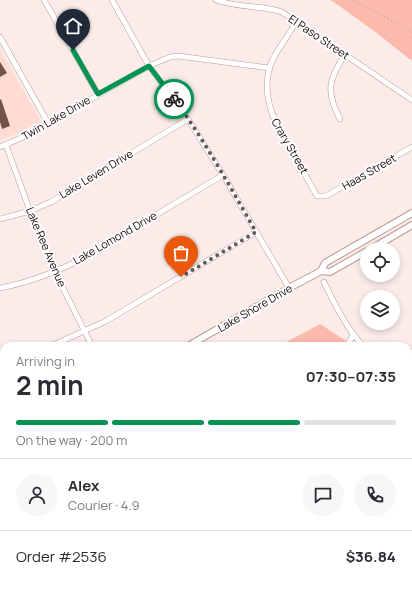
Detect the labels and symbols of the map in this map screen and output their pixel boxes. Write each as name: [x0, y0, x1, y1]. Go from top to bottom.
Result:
pin: [56, 9, 90, 50]
street label: El Paso Street: [286, 11, 353, 62]
courier: [154, 79, 194, 119]
street label: Twin Lake Drive: [19, 92, 93, 143]
street label: Crary Street: [268, 115, 312, 176]
street label: Lake Leven Drive: [56, 145, 136, 202]
street label: Haas Street: [339, 150, 399, 193]
street label: Lake Ree Avenue: [23, 205, 70, 290]
street label: Lake Lomond Drive: [70, 207, 160, 268]
pin: [164, 236, 198, 277]
street label: Lake Shore Drive: [215, 280, 295, 335]

